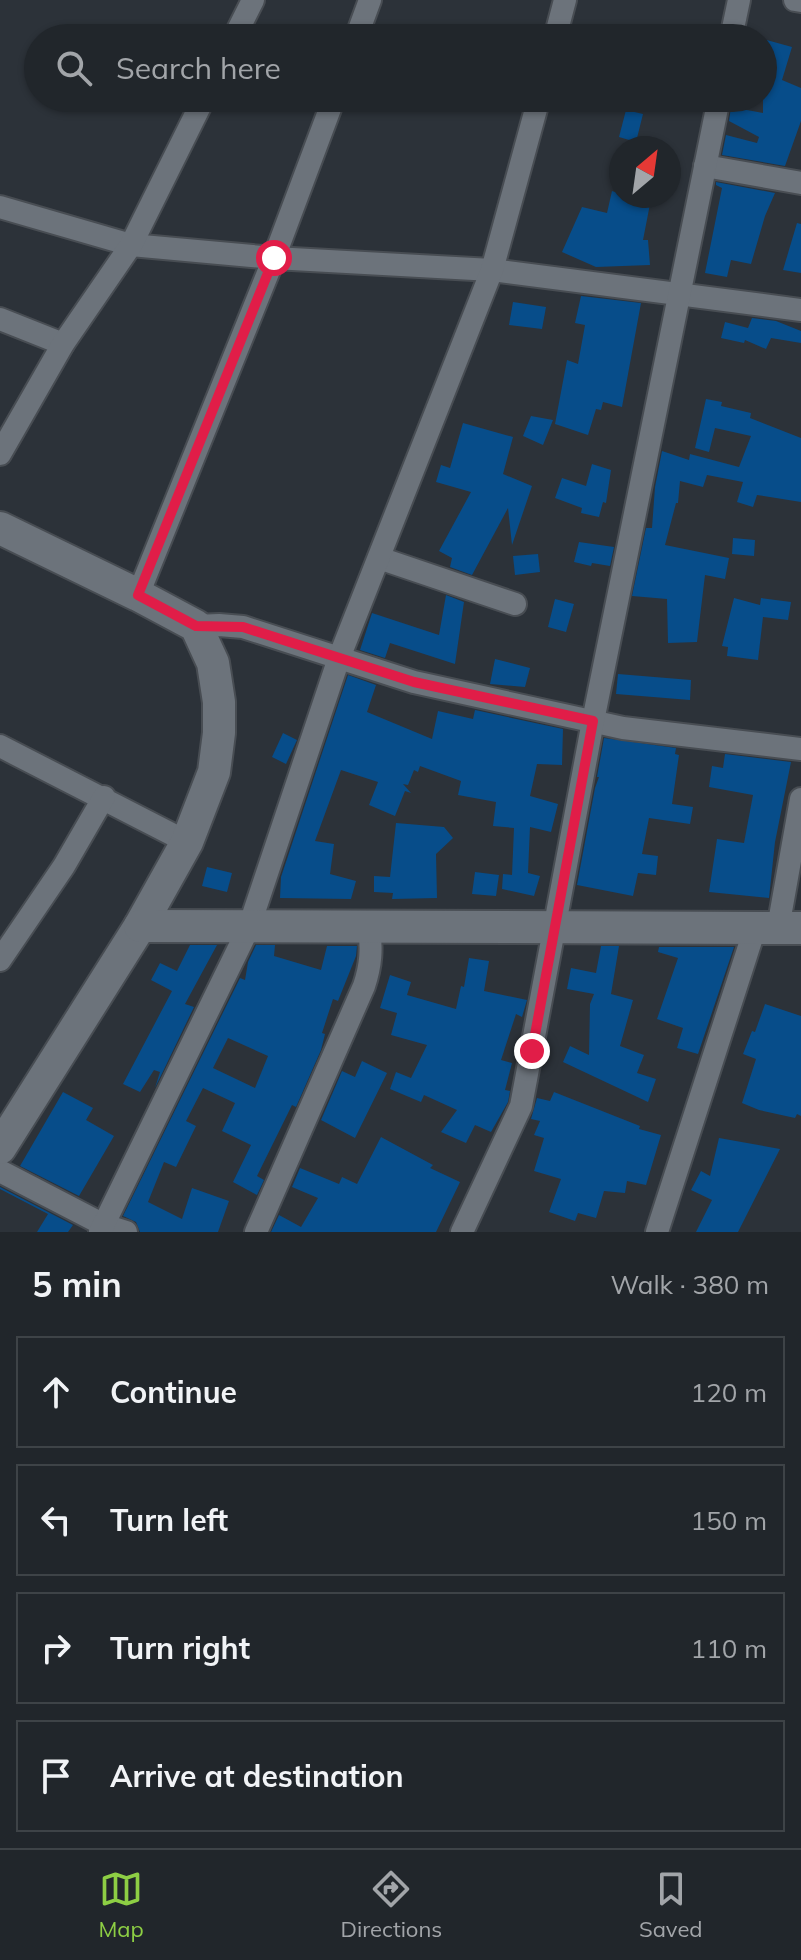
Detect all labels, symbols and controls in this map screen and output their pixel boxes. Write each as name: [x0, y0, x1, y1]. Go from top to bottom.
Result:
search box: [24, 24, 777, 112]
icon: search: [52, 46, 96, 90]
text: Search here: [116, 49, 281, 87]
north arrow: [609, 136, 681, 208]
route start: [256, 240, 292, 276]
route end: [514, 1033, 550, 1069]
text: 5 min: [32, 1263, 122, 1306]
text: Walk · 380 m: [610, 1268, 769, 1301]
icon: ahead: [34, 1370, 78, 1414]
text: Continue: [110, 1373, 237, 1411]
text: 120 m: [691, 1376, 767, 1409]
icon: left: [34, 1498, 78, 1542]
text: Turn left: [110, 1501, 228, 1539]
text: 150 m: [691, 1504, 767, 1537]
icon: right: [34, 1626, 78, 1670]
text: Turn right: [110, 1629, 250, 1667]
text: 110 m: [691, 1632, 767, 1665]
icon: arrive: [34, 1754, 78, 1798]
text: Arrive at destination: [110, 1757, 404, 1795]
tab: Map: [98, 1867, 144, 1943]
tab: Directions: [341, 1867, 442, 1943]
tab: Saved: [639, 1867, 703, 1943]

